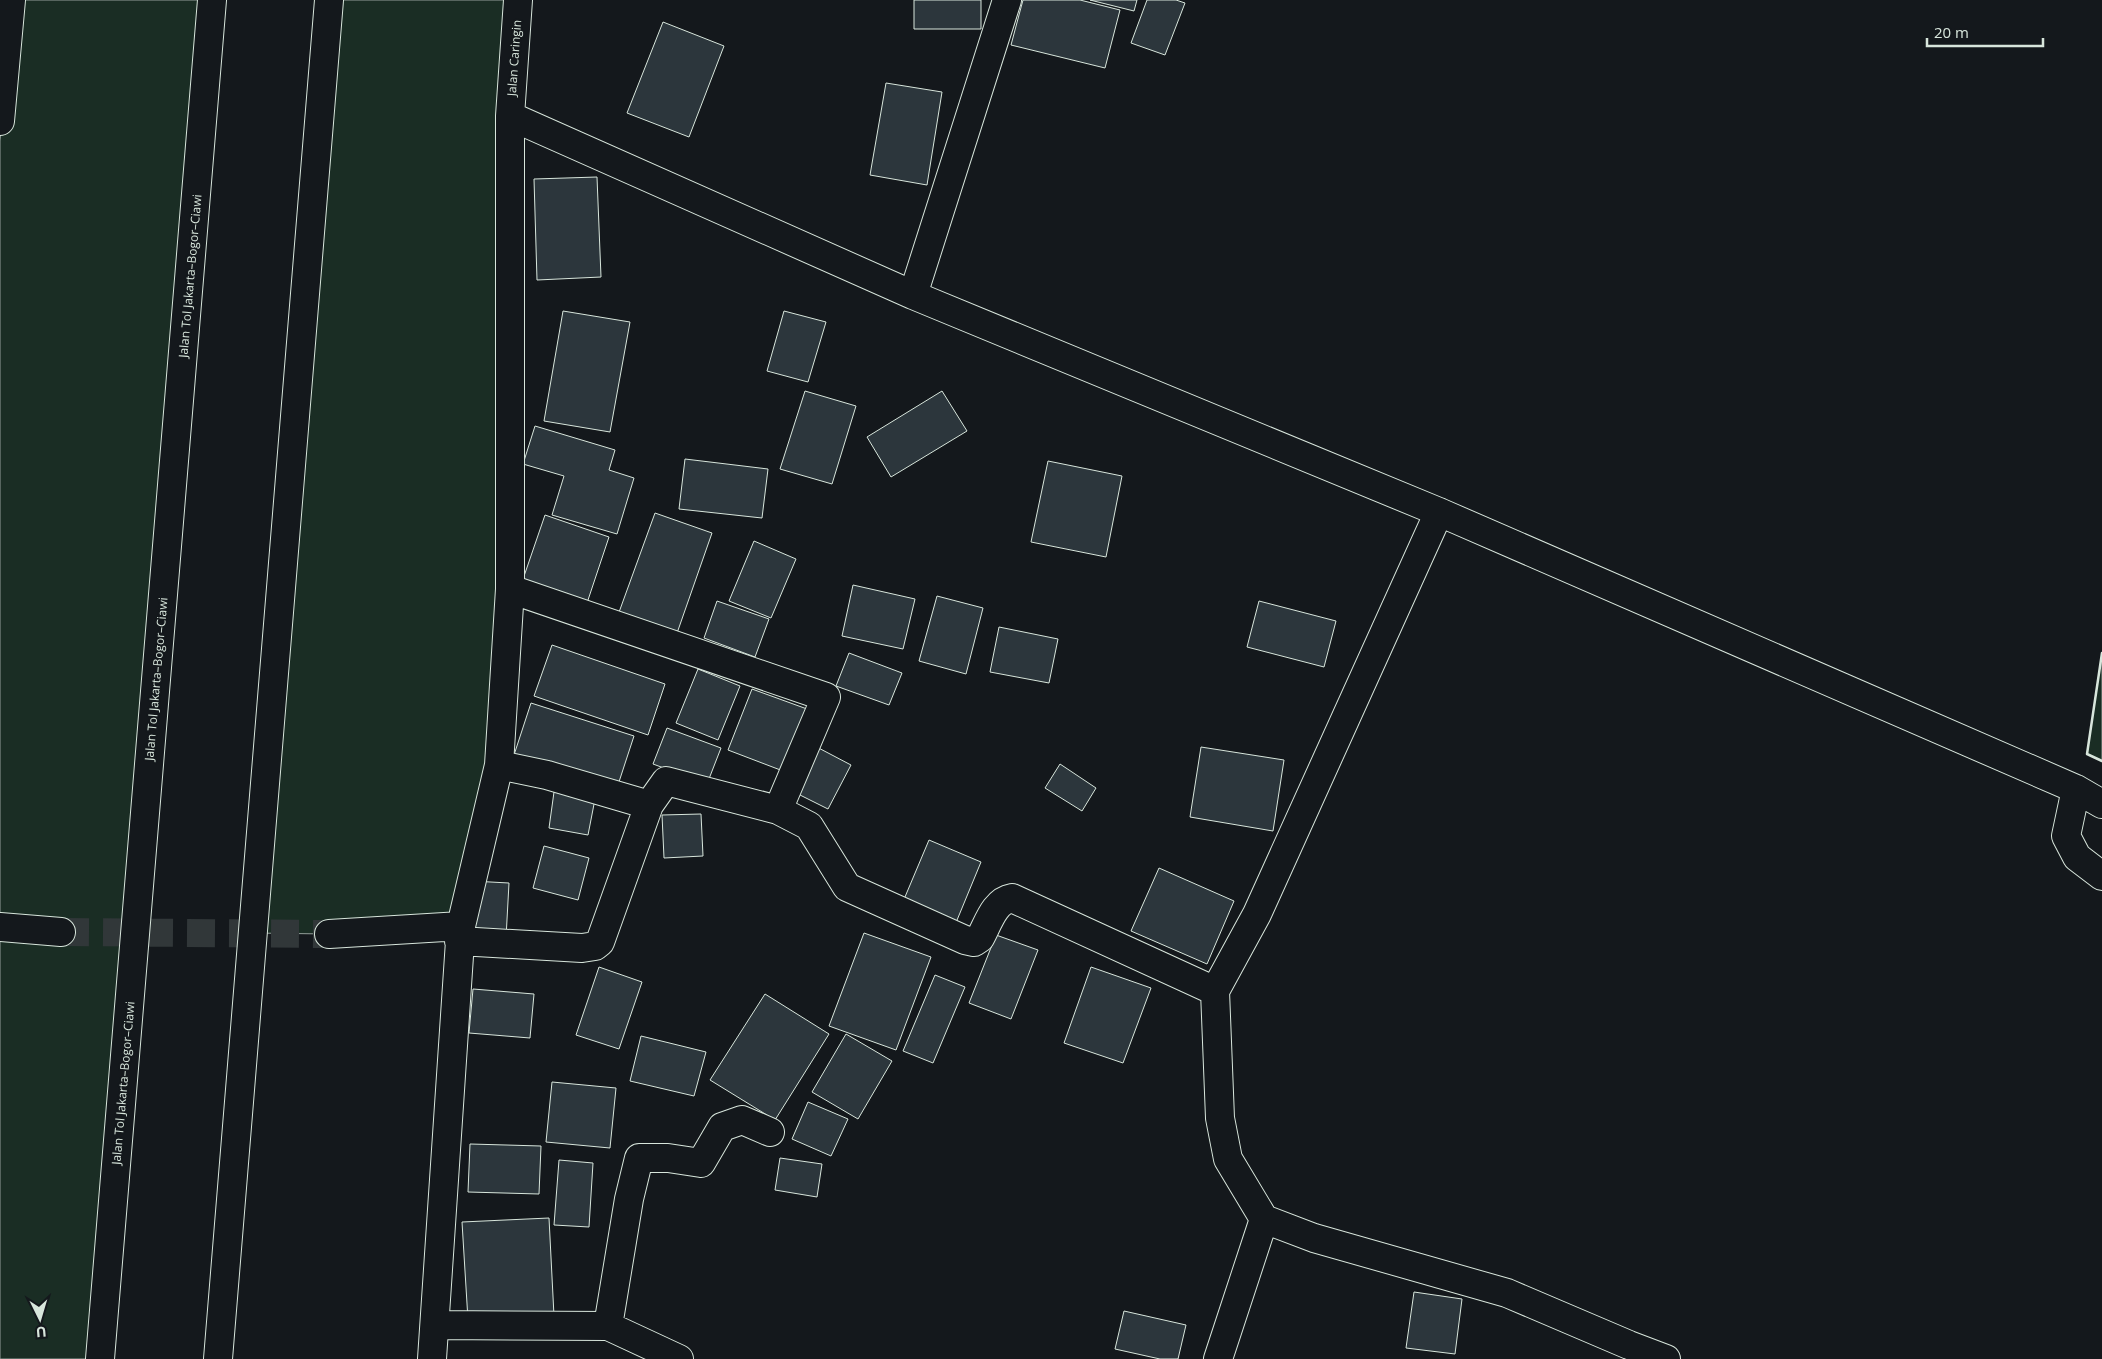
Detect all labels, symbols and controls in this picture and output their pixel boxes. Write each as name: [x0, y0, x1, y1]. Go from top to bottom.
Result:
scale bar: [1927, 15, 2043, 47]
street label: Jalan Caringin: [503, 19, 525, 98]
text: 20 m: [1934, 22, 1969, 42]
street label: Jalan Tol Jakarta–Bogor–Ciawi: [174, 194, 206, 359]
street label: Jalan Tol Jakarta–Bogor–Ciawi: [140, 597, 172, 762]
street label: Jalan Tol Jakarta–Bogor–Ciawi: [107, 1001, 139, 1166]
north arrow: [15, 1294, 65, 1344]
text: U: [35, 1323, 47, 1342]

